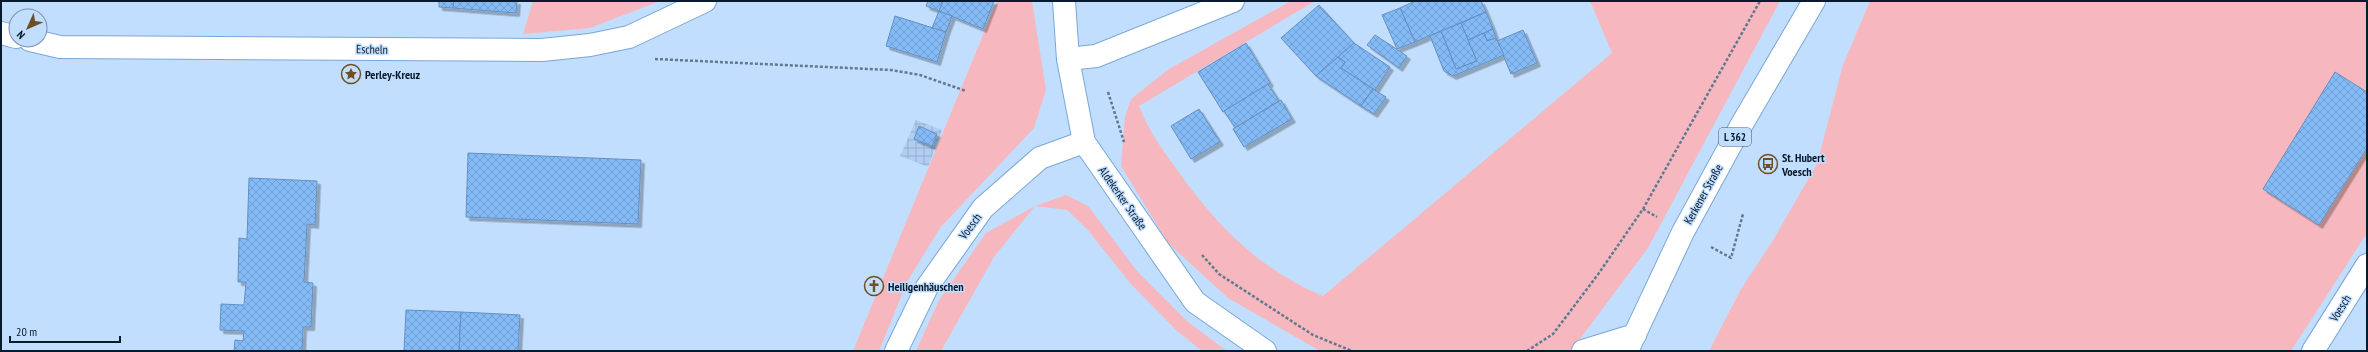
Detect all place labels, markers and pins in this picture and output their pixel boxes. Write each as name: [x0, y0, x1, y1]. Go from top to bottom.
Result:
place icon: Perley-Kreuz: [340, 63, 362, 85]
place label: Perley-Kreuz: [365, 67, 420, 82]
place label: St. Hubert Voesch: [1781, 150, 1825, 179]
bus stop icon: St. Hubert Voesch: [1757, 153, 1779, 175]
church icon: Heiligenhäuschen: [863, 275, 885, 297]
place label: Heiligenhäuschen: [888, 279, 964, 294]

